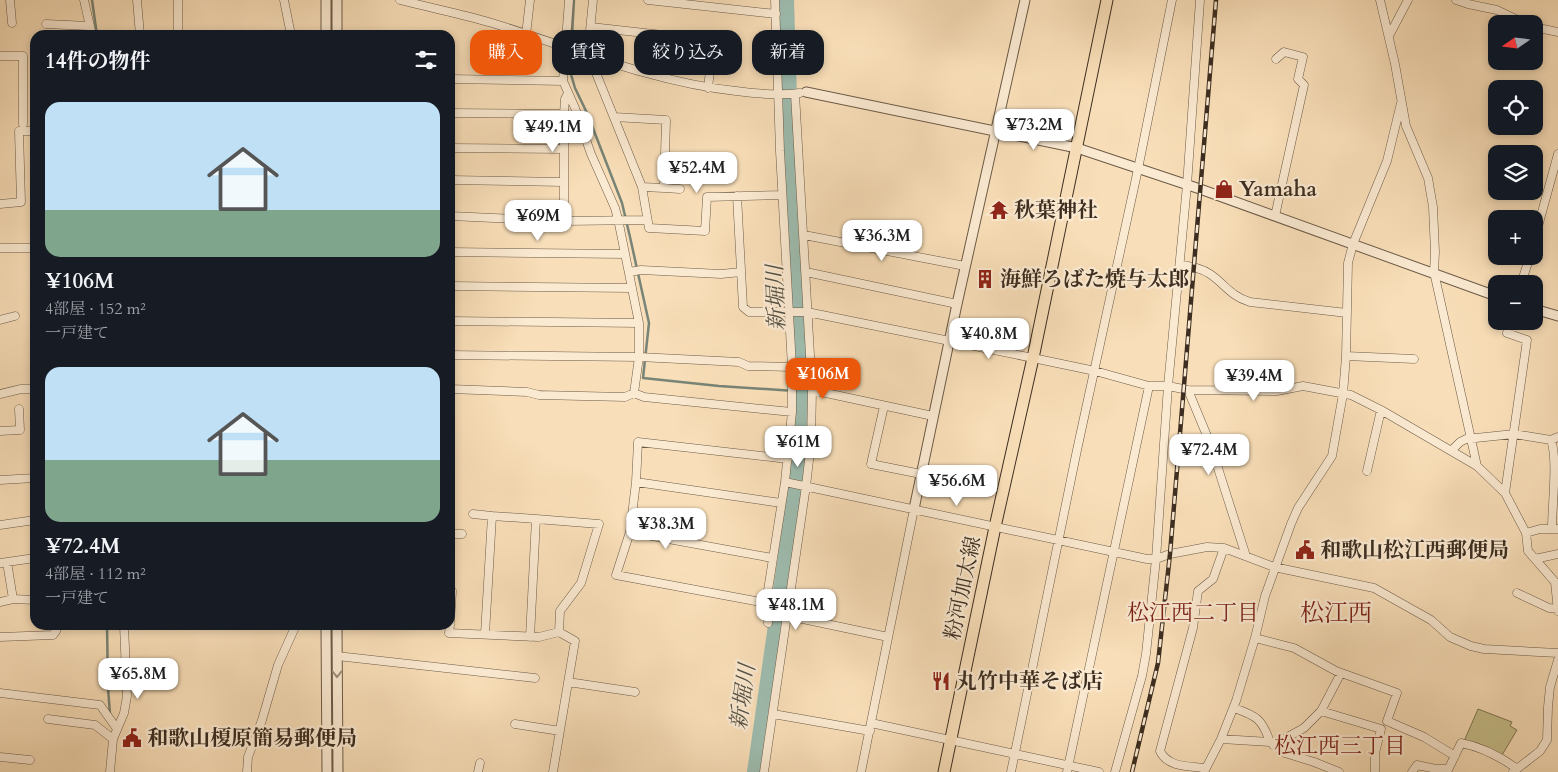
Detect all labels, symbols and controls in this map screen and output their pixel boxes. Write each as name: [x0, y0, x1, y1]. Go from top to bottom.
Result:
north arrow: [1488, 15, 1542, 70]
map controls: [1488, 15, 1543, 330]
chip: 購入: [470, 30, 542, 75]
chip: 賃貸: [552, 30, 624, 75]
chip: 絞り込み: [634, 30, 742, 75]
chip: 新着: [752, 30, 824, 75]
icon: filters: [412, 46, 440, 74]
text: 14件の物件: [45, 47, 151, 76]
button: locate: [1488, 80, 1543, 135]
pin: ¥73.2M: [993, 108, 1075, 151]
pin: ¥49.1M: [512, 110, 594, 153]
text: ¥73.2M: [1005, 114, 1063, 136]
text: ¥49.1M: [524, 116, 582, 138]
icon: home: [198, 134, 288, 224]
button: layers: [1488, 145, 1543, 200]
pin: ¥52.4M: [656, 152, 738, 194]
text: ¥52.4M: [668, 157, 726, 179]
place label: Yamaha: [1239, 175, 1318, 204]
shop icon: Yamaha: [1213, 178, 1235, 200]
place label: 秋葉神社: [1014, 196, 1098, 225]
temple icon: 秋葉神社: [988, 199, 1010, 221]
pin: ¥69M: [508, 200, 568, 242]
text: ¥69M: [516, 205, 560, 227]
button: +: [1488, 210, 1543, 265]
pin: ¥36.3M: [841, 220, 923, 262]
text: ¥36.3M: [853, 225, 911, 247]
water label: 新堀川: [760, 263, 792, 332]
place label: 海鮮ろばた焼与太郎: [1000, 265, 1189, 294]
text: ¥106M: [45, 267, 114, 296]
building icon: 海鮮ろばた焼与太郎: [974, 268, 996, 290]
button: −: [1488, 275, 1543, 330]
text: 4部屋 · 152 m²: [45, 298, 146, 320]
pin: ¥40.8M: [948, 318, 1030, 360]
text: 一戸建て: [45, 322, 109, 344]
text: ¥40.8M: [960, 323, 1018, 345]
pin: ¥106M: [788, 358, 858, 400]
pin: ¥39.4M: [1213, 360, 1295, 402]
text: ¥106M: [797, 363, 849, 385]
text: ¥39.4M: [1225, 365, 1283, 387]
icon: home: [198, 399, 288, 489]
pin: ¥61M: [768, 426, 828, 468]
text: ¥61M: [776, 431, 820, 453]
pin: ¥72.4M: [1168, 434, 1250, 476]
text: ¥72.4M: [1180, 439, 1238, 461]
pin: ¥56.6M: [916, 464, 998, 507]
text: ¥56.6M: [928, 470, 986, 492]
pin: ¥38.3M: [625, 508, 707, 550]
text: ¥38.3M: [637, 513, 695, 535]
text: ¥72.4M: [45, 532, 121, 561]
street label: 粉河加太線: [938, 534, 988, 642]
place label: 和歌山松江西郵便局: [1320, 536, 1509, 565]
public building icon: 和歌山松江西郵便局: [1294, 539, 1316, 561]
text: 4部屋 · 112 m²: [45, 563, 146, 585]
text: 一戸建て: [45, 587, 109, 609]
pin: ¥48.1M: [755, 588, 837, 631]
text: ¥48.1M: [767, 594, 825, 616]
district label: 松江西: [1300, 597, 1372, 630]
district label: 松江西二丁目: [1127, 598, 1259, 628]
pin: ¥65.8M: [97, 658, 179, 700]
water label: 新堀川: [724, 660, 763, 732]
text: ¥65.8M: [109, 663, 167, 685]
place label: 丸竹中華そば店: [956, 667, 1103, 696]
one-way arrow: [332, 670, 342, 678]
restaurant icon: 丸竹中華そば店: [930, 670, 952, 692]
place label: 和歌山榎原簡易郵便局: [147, 724, 357, 753]
public building icon: 和歌山榎原簡易郵便局: [121, 727, 143, 749]
district label: 松江西三丁目: [1274, 731, 1406, 761]

